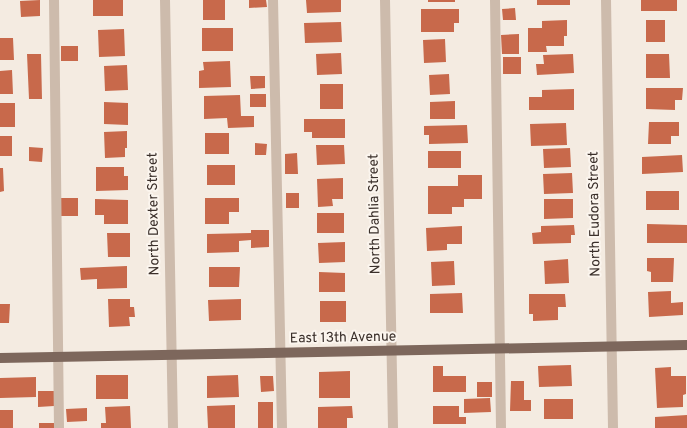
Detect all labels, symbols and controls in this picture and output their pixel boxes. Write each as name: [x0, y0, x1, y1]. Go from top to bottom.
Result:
street label: North Eudora Street: [585, 151, 605, 277]
street label: North Dexter Street: [144, 152, 164, 276]
street label: North Dahlia Street: [365, 154, 385, 274]
street label: East 13th Avenue: [290, 329, 396, 347]

